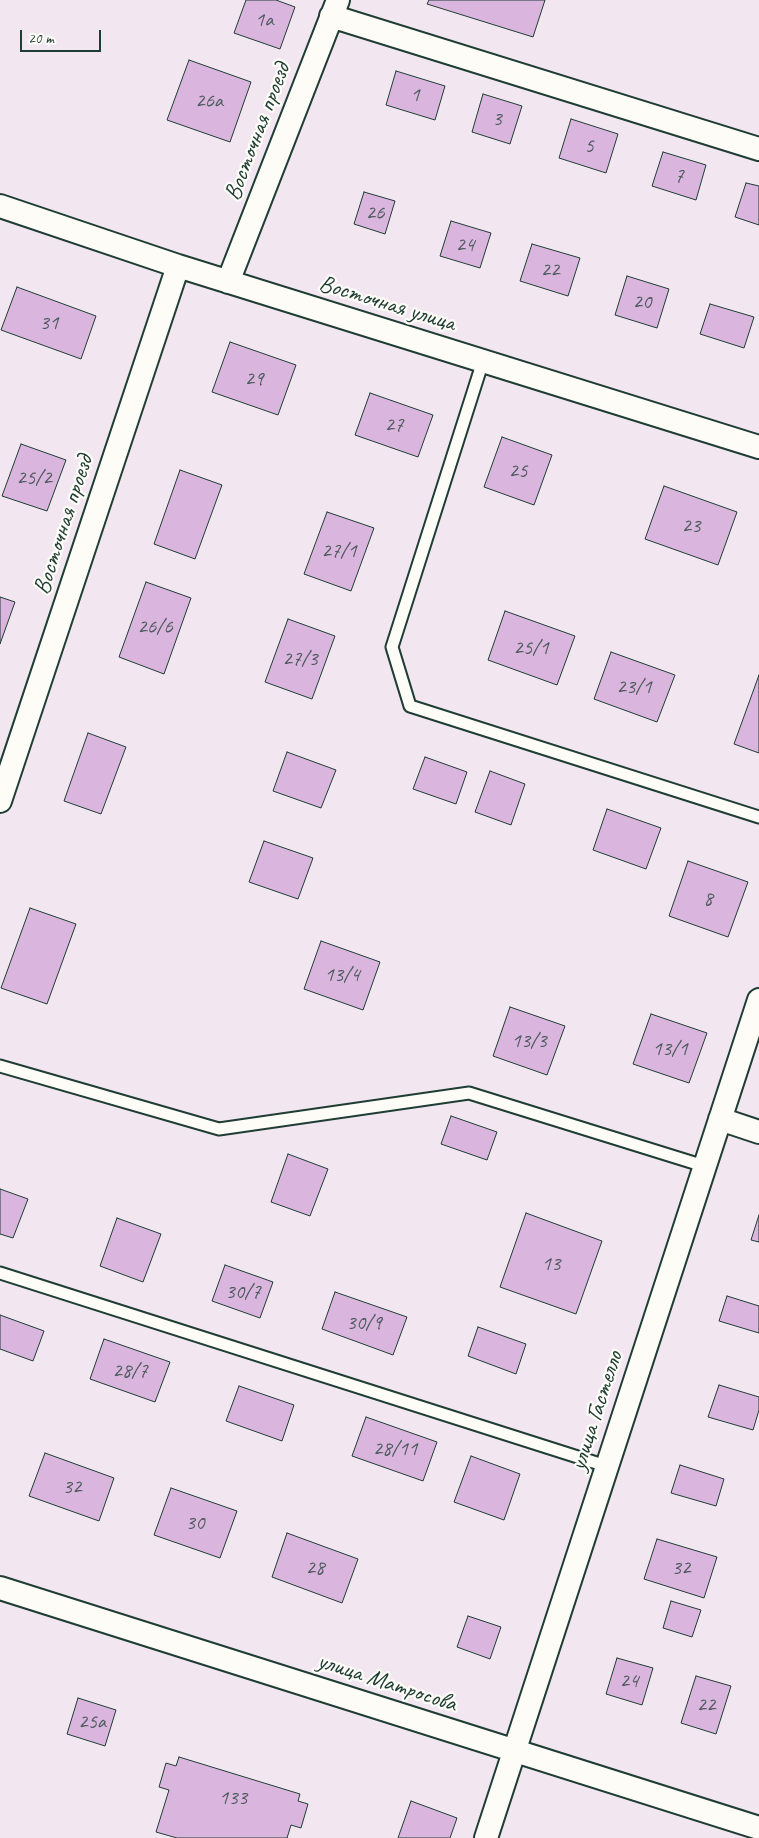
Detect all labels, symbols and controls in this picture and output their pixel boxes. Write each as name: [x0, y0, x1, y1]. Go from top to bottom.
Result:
house number: 1а: [255, 7, 273, 33]
scale bar: [22, 20, 104, 52]
text: 20 m: [28, 29, 54, 48]
street label: Восточная проезд: [219, 59, 297, 205]
house number: 1: [410, 82, 420, 108]
house number: 26а: [195, 88, 223, 114]
house number: 3: [492, 106, 502, 132]
house number: 5: [584, 133, 594, 159]
house number: 7: [674, 163, 684, 189]
house number: 26: [366, 200, 384, 226]
house number: 24: [456, 232, 474, 258]
house number: 22: [541, 257, 559, 283]
street label: Восточная улица: [315, 270, 459, 338]
house number: 20: [633, 289, 651, 315]
house number: 31: [40, 310, 58, 336]
house number: 29: [245, 366, 263, 392]
house number: 27: [385, 412, 403, 438]
street label: Восточная проезд: [28, 452, 100, 598]
house number: 25: [509, 458, 527, 484]
house number: 25/2: [16, 465, 52, 491]
house number: 23: [682, 513, 700, 539]
house number: 27/1: [321, 538, 357, 564]
house number: 26/6: [137, 614, 173, 640]
house number: 25/1: [513, 635, 549, 661]
house number: 27/3: [282, 646, 318, 672]
house number: 23/1: [616, 674, 652, 700]
house number: 8: [703, 886, 713, 912]
house number: 13/4: [324, 962, 360, 988]
house number: 13/3: [511, 1028, 547, 1054]
house number: 13/1: [652, 1036, 688, 1062]
house number: 13: [542, 1251, 560, 1277]
house number: 30/7: [225, 1279, 261, 1305]
house number: 30/9: [346, 1310, 382, 1336]
street label: улица Гастелло: [564, 1348, 630, 1474]
house number: 28/7: [112, 1358, 148, 1384]
house number: 28/11: [373, 1436, 417, 1462]
house number: 32: [63, 1474, 81, 1500]
house number: 30: [186, 1510, 204, 1536]
house number: 28: [306, 1555, 324, 1581]
house number: 32: [672, 1555, 690, 1581]
street label: улица Матросова: [314, 1647, 460, 1719]
house number: 24: [620, 1668, 638, 1694]
house number: 22: [697, 1692, 715, 1718]
house number: 25а: [78, 1709, 106, 1735]
house number: 133: [219, 1785, 247, 1811]

